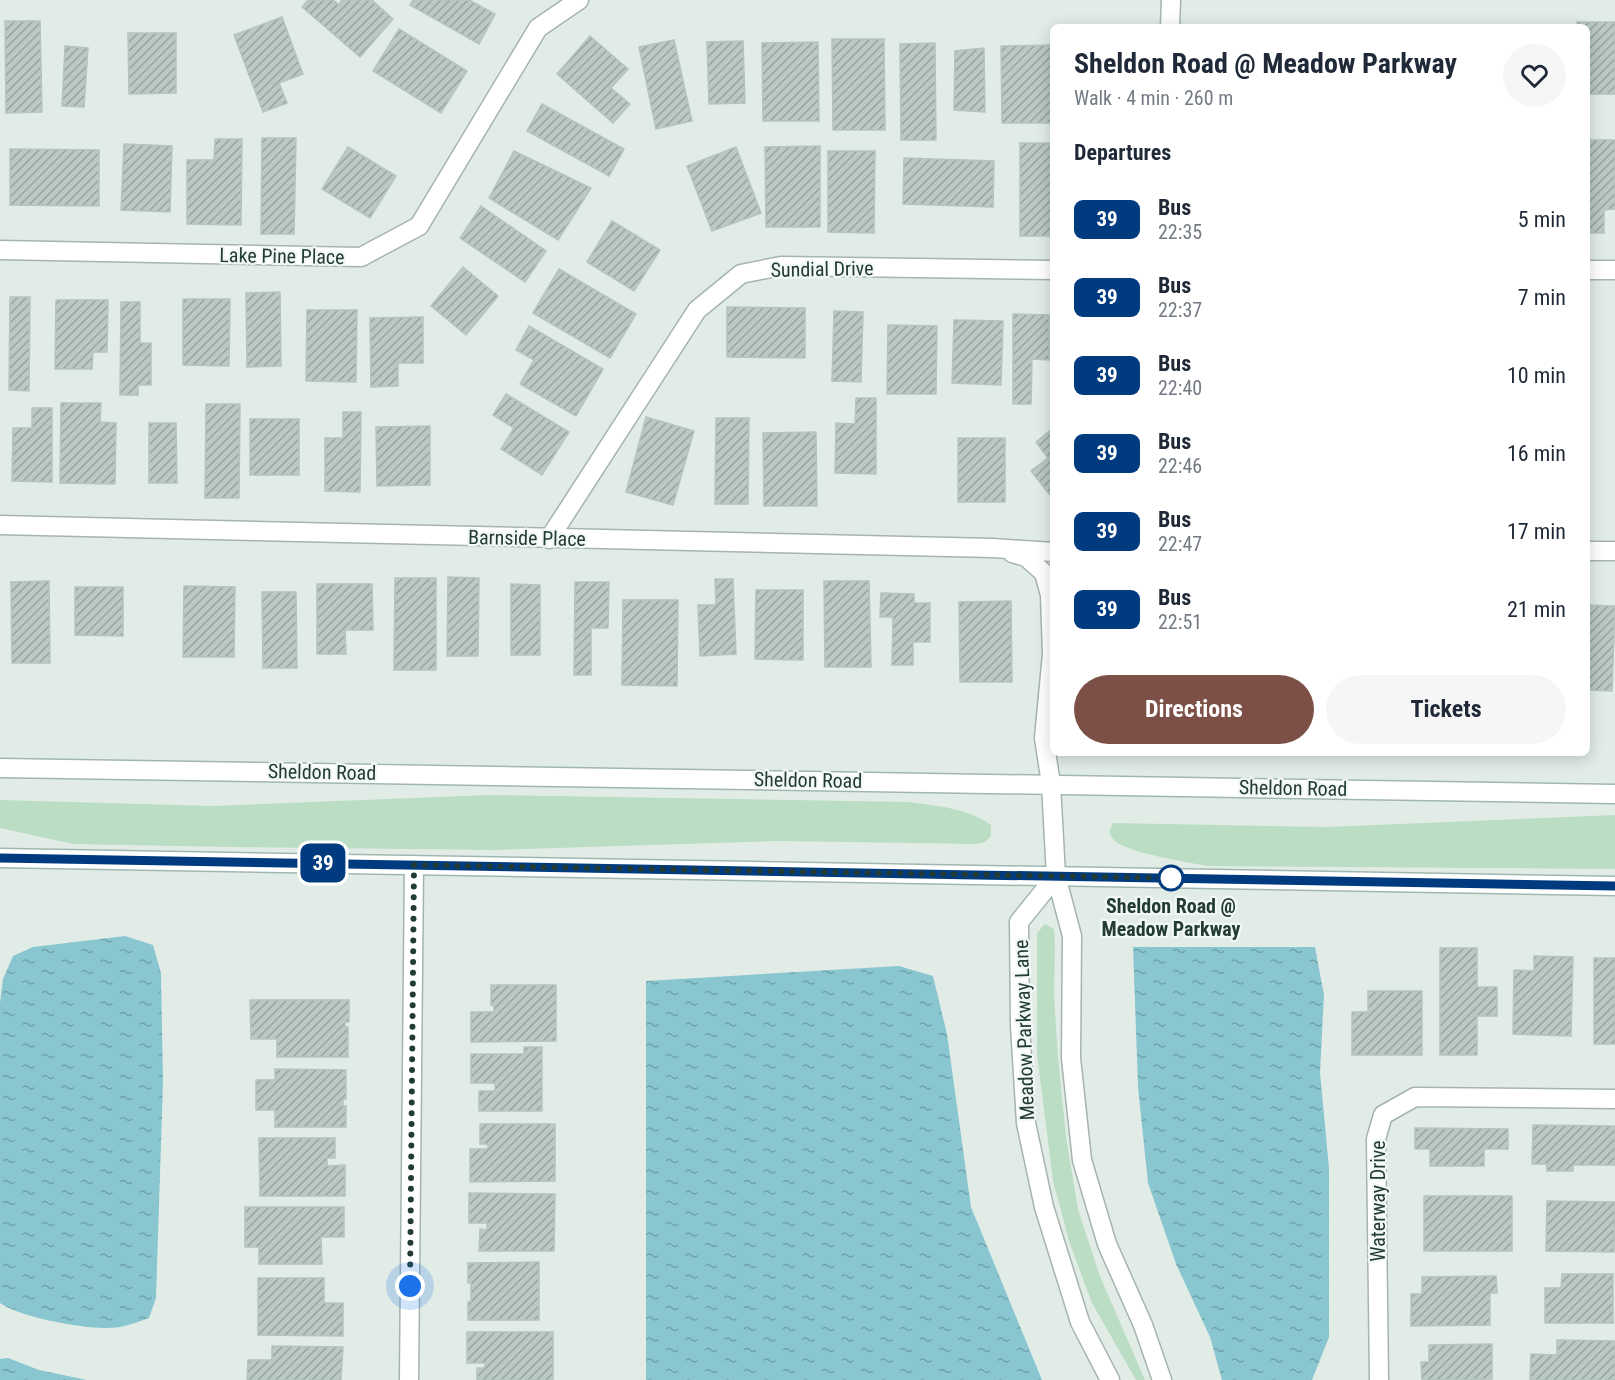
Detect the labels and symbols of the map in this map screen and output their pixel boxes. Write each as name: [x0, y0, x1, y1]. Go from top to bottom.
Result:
street label: Lake Pine Place: [219, 243, 345, 269]
street label: Sundial Drive: [770, 256, 874, 282]
street label: Barnside Place: [468, 525, 586, 551]
street label: Sheldon Road: [268, 759, 376, 785]
street label: Sheldon Road: [754, 767, 862, 793]
street label: Sheldon Road: [1239, 775, 1347, 801]
line badge: 39: [296, 844, 350, 882]
marker: Sheldon Road @ Meadow Parkway: [1158, 865, 1184, 891]
place label: Sheldon Road @ Meadow Parkway: [1101, 894, 1241, 941]
street label: Meadow Parkway Lane: [1009, 939, 1039, 1121]
street label: Waterway Drive: [1366, 1140, 1390, 1262]
your location: [395, 1271, 425, 1301]

